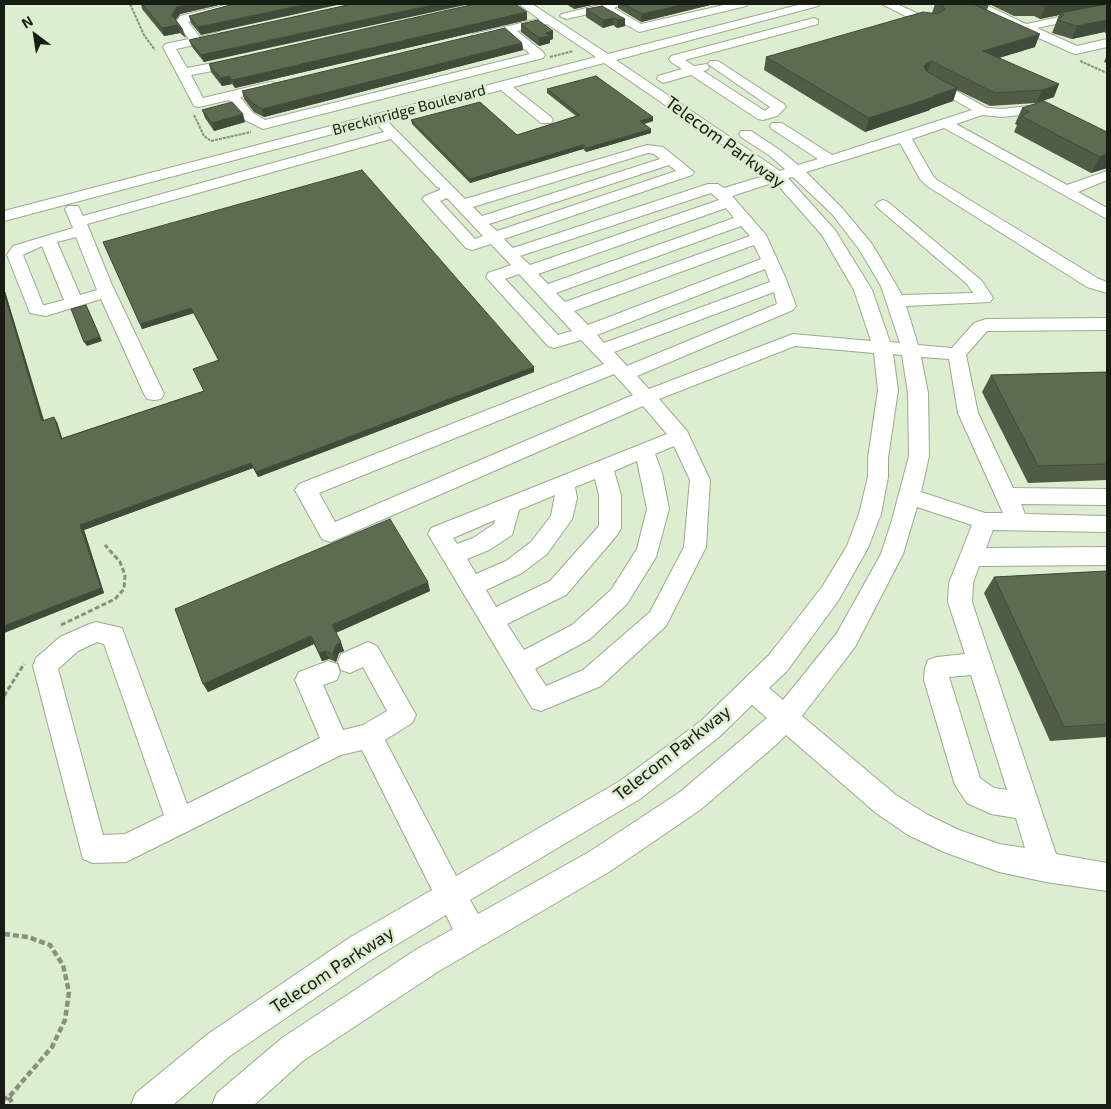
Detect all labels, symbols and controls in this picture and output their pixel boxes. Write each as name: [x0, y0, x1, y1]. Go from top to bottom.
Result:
north arrow: [10, 10, 60, 60]
text: N: [18, 12, 36, 32]
street label: Breckinridge Boulevard: [330, 81, 488, 139]
street label: Telecom Parkway: [661, 91, 789, 193]
street label: Telecom Parkway: [609, 701, 735, 805]
street label: Telecom Parkway: [266, 922, 398, 1018]

